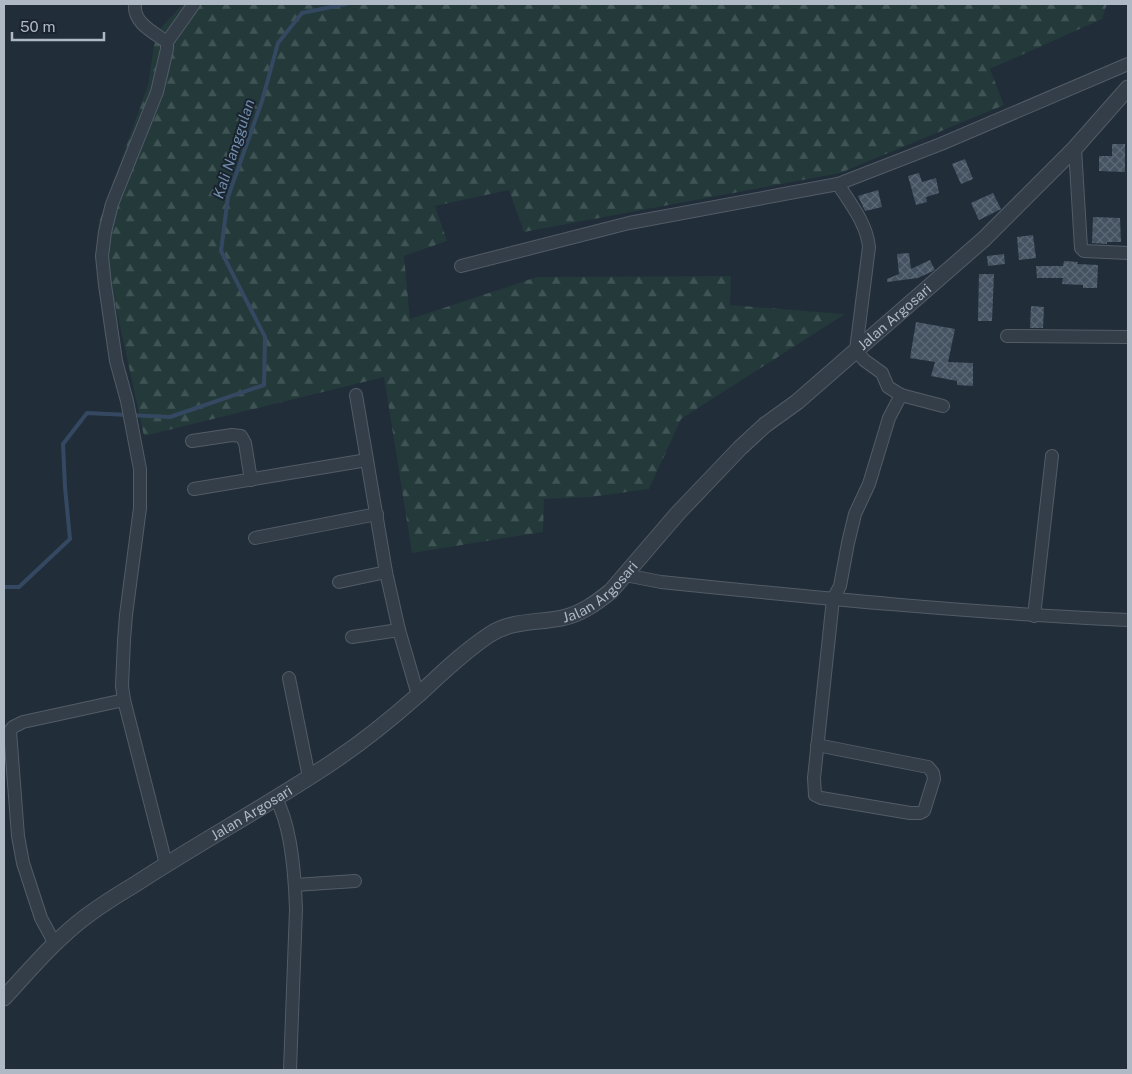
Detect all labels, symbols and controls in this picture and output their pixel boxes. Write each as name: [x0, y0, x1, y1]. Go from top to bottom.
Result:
scale bar: [12, 10, 105, 42]
text: 50 m: [20, 18, 55, 35]
water label: Kali Nanggulan: [209, 97, 258, 201]
street label: Jalan Argosari: [855, 281, 934, 353]
street label: Jalan Argosari: [561, 558, 641, 626]
street label: Jalan Argosari: [208, 782, 295, 843]

